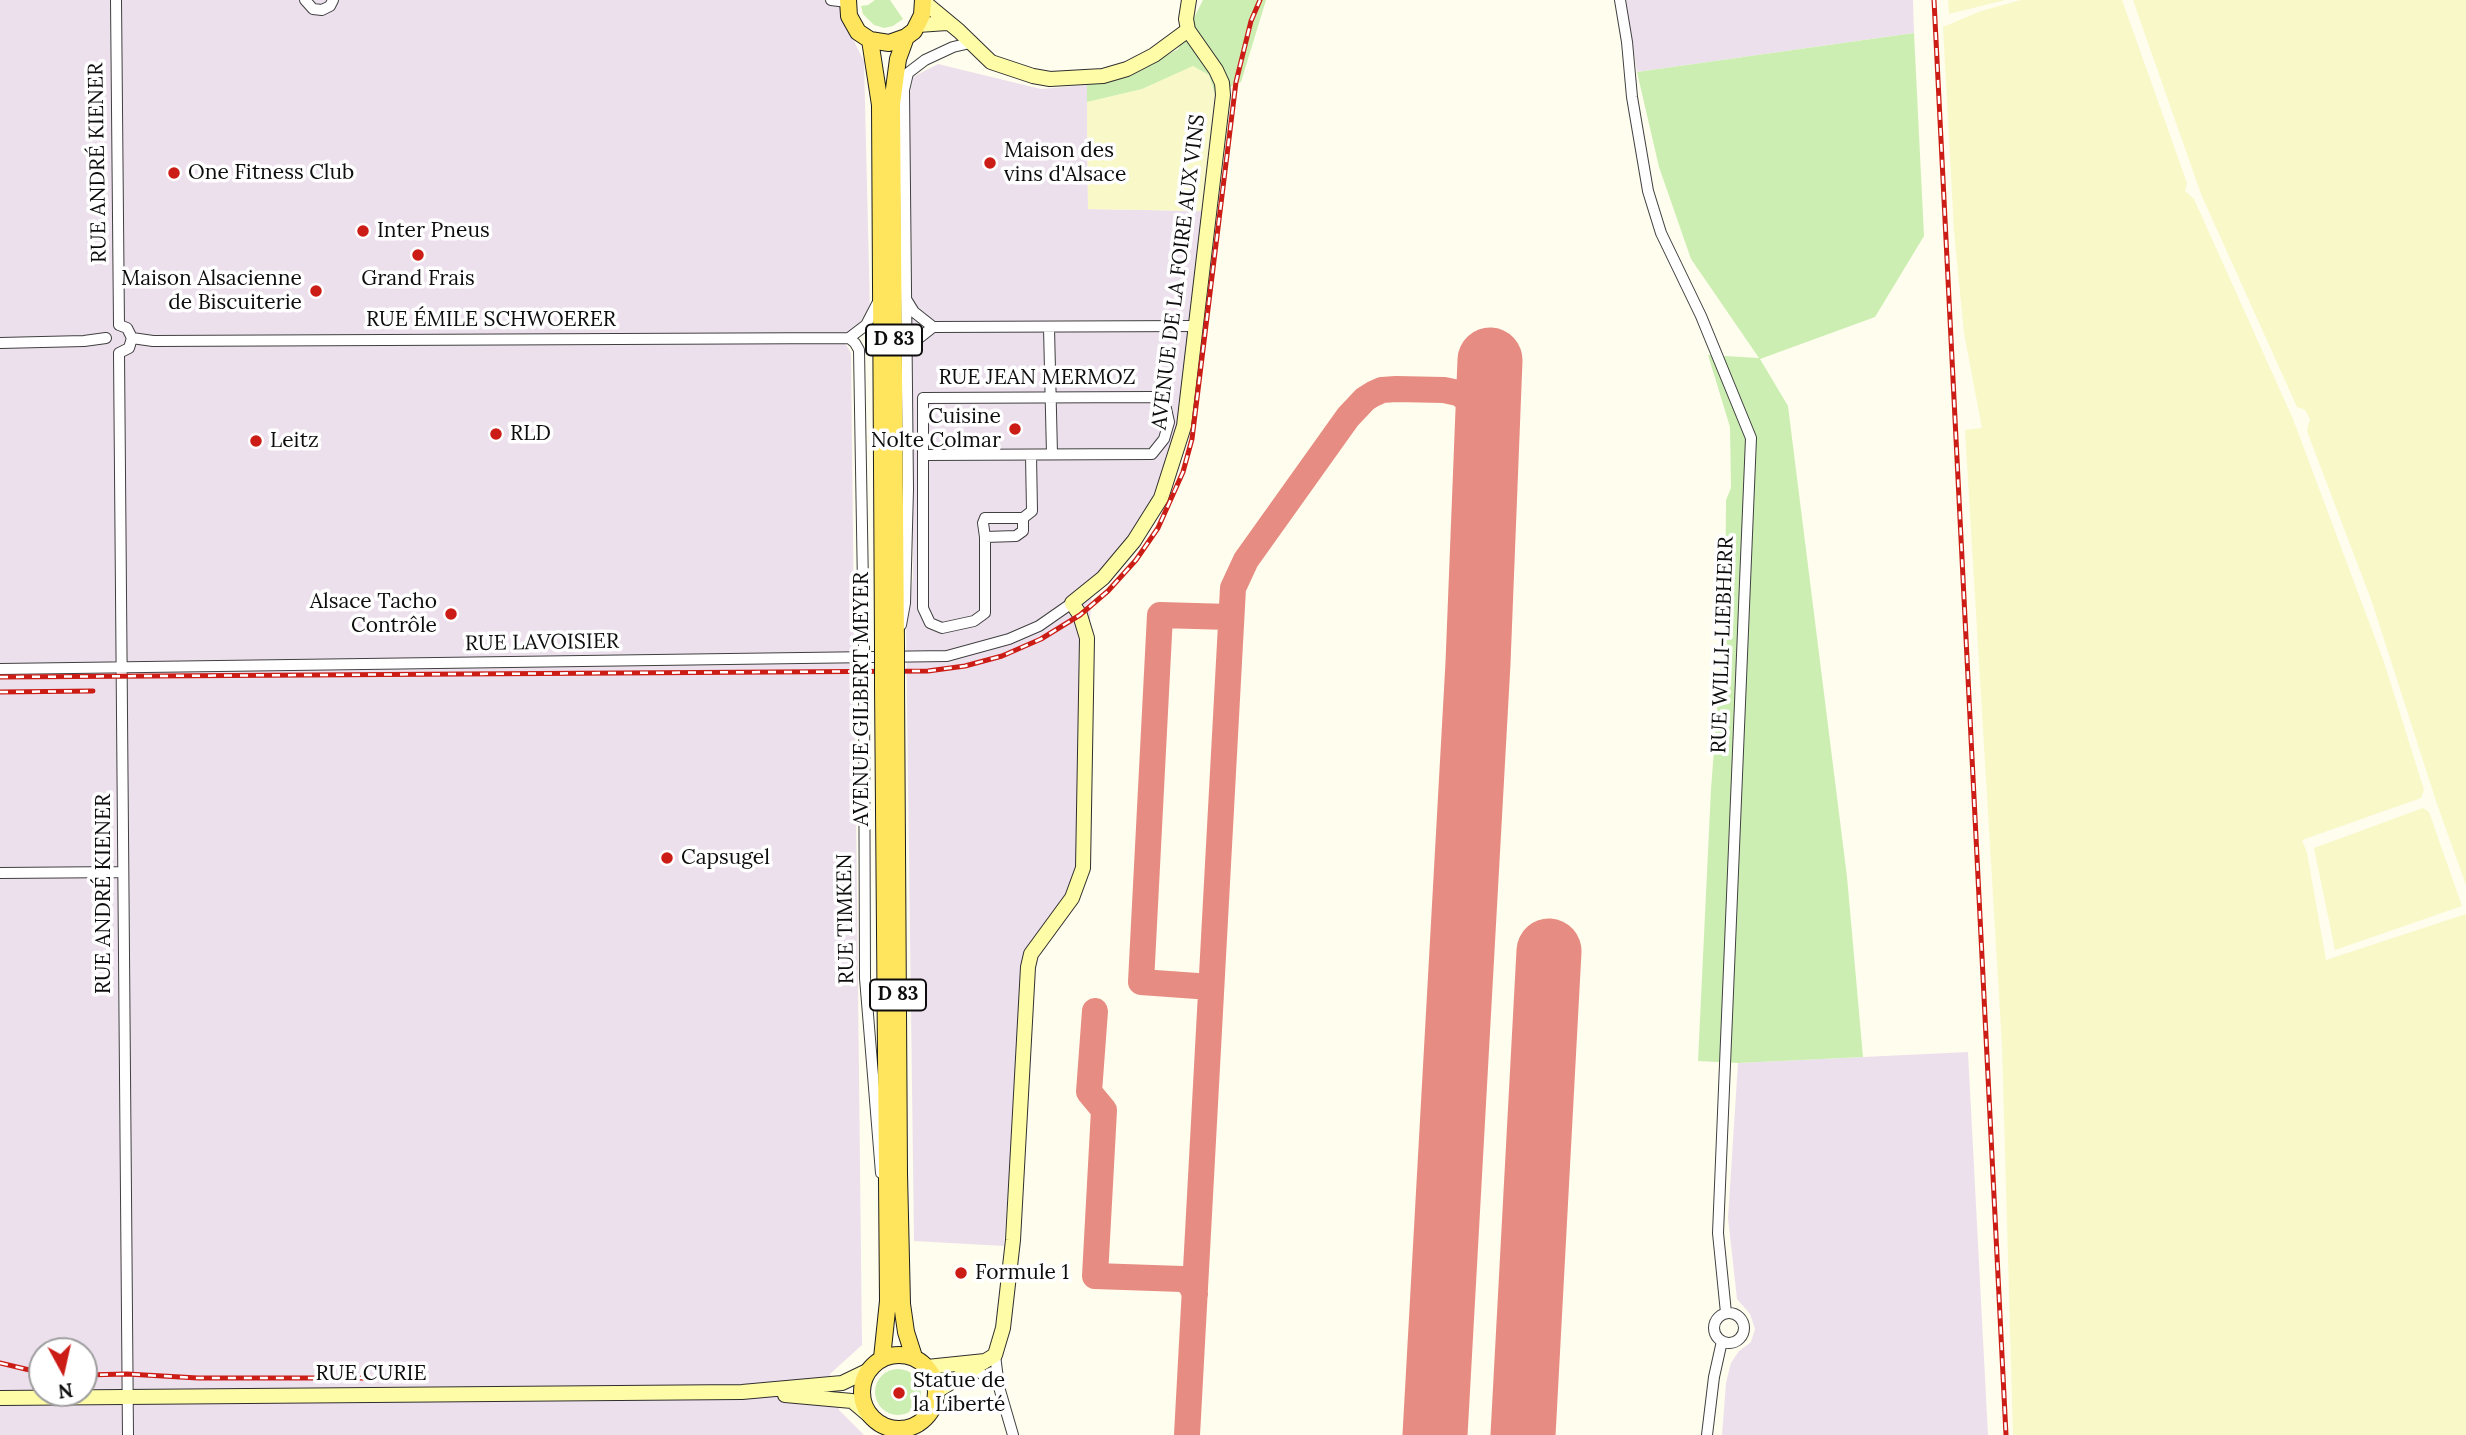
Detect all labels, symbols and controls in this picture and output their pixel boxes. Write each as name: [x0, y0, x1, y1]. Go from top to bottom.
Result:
street label: RUE ANDRÉ KIENER: [84, 63, 112, 263]
street label: AVENUE DE LA FOIRE AUX VINS: [1147, 113, 1211, 431]
place label: Maison des vins d'Alsace: [1004, 138, 1126, 188]
marker: Maison des vins d'Alsace: [982, 155, 998, 171]
place label: One Fitness Club: [188, 160, 354, 186]
marker: One Fitness Club: [166, 165, 182, 181]
place label: Inter Pneus: [377, 218, 490, 244]
marker: Inter Pneus: [355, 223, 371, 239]
marker: Grand Frais: [410, 247, 426, 263]
place label: Maison Alsacienne de Biscuiterie: [121, 266, 302, 316]
place label: Grand Frais: [361, 266, 475, 292]
marker: Maison Alsacienne de Biscuiterie: [308, 283, 324, 299]
street label: RUE ÉMILE SCHWOERER: [366, 307, 616, 333]
road number: D 83: [866, 324, 922, 356]
street label: RUE JEAN MERMOZ: [938, 365, 1136, 391]
place label: Cuisine Nolte Colmar: [871, 404, 1001, 454]
place label: RLD: [510, 421, 551, 447]
marker: Cuisine Nolte Colmar: [1007, 421, 1023, 437]
marker: RLD: [488, 426, 504, 442]
place label: Leitz: [270, 428, 319, 454]
marker: Leitz: [248, 433, 264, 449]
street label: RUE WILLI-LIEBHERR: [1707, 536, 1739, 754]
street label: AVENUE GILBERT MEYER: [849, 572, 875, 826]
place label: Alsace Tacho Contrôle: [310, 589, 437, 639]
marker: Alsace Tacho Contrôle: [443, 606, 459, 622]
street label: RUE LAVOISIER: [465, 629, 619, 657]
street label: RUE ANDRÉ KIENER: [91, 794, 117, 994]
place label: Capsugel: [681, 845, 770, 871]
marker: Capsugel: [659, 850, 675, 866]
street label: RUE TIMKEN: [832, 853, 860, 985]
road number: D 83: [870, 979, 926, 1010]
place label: Formule 1: [975, 1260, 1069, 1286]
marker: Formule 1: [953, 1265, 969, 1281]
north arrow: [28, 1337, 98, 1407]
street label: RUE CURIE: [315, 1361, 427, 1387]
place label: Statue de la Liberté: [913, 1368, 1005, 1418]
text: N: [57, 1378, 75, 1404]
marker: Statue de la Liberté: [891, 1385, 907, 1401]

